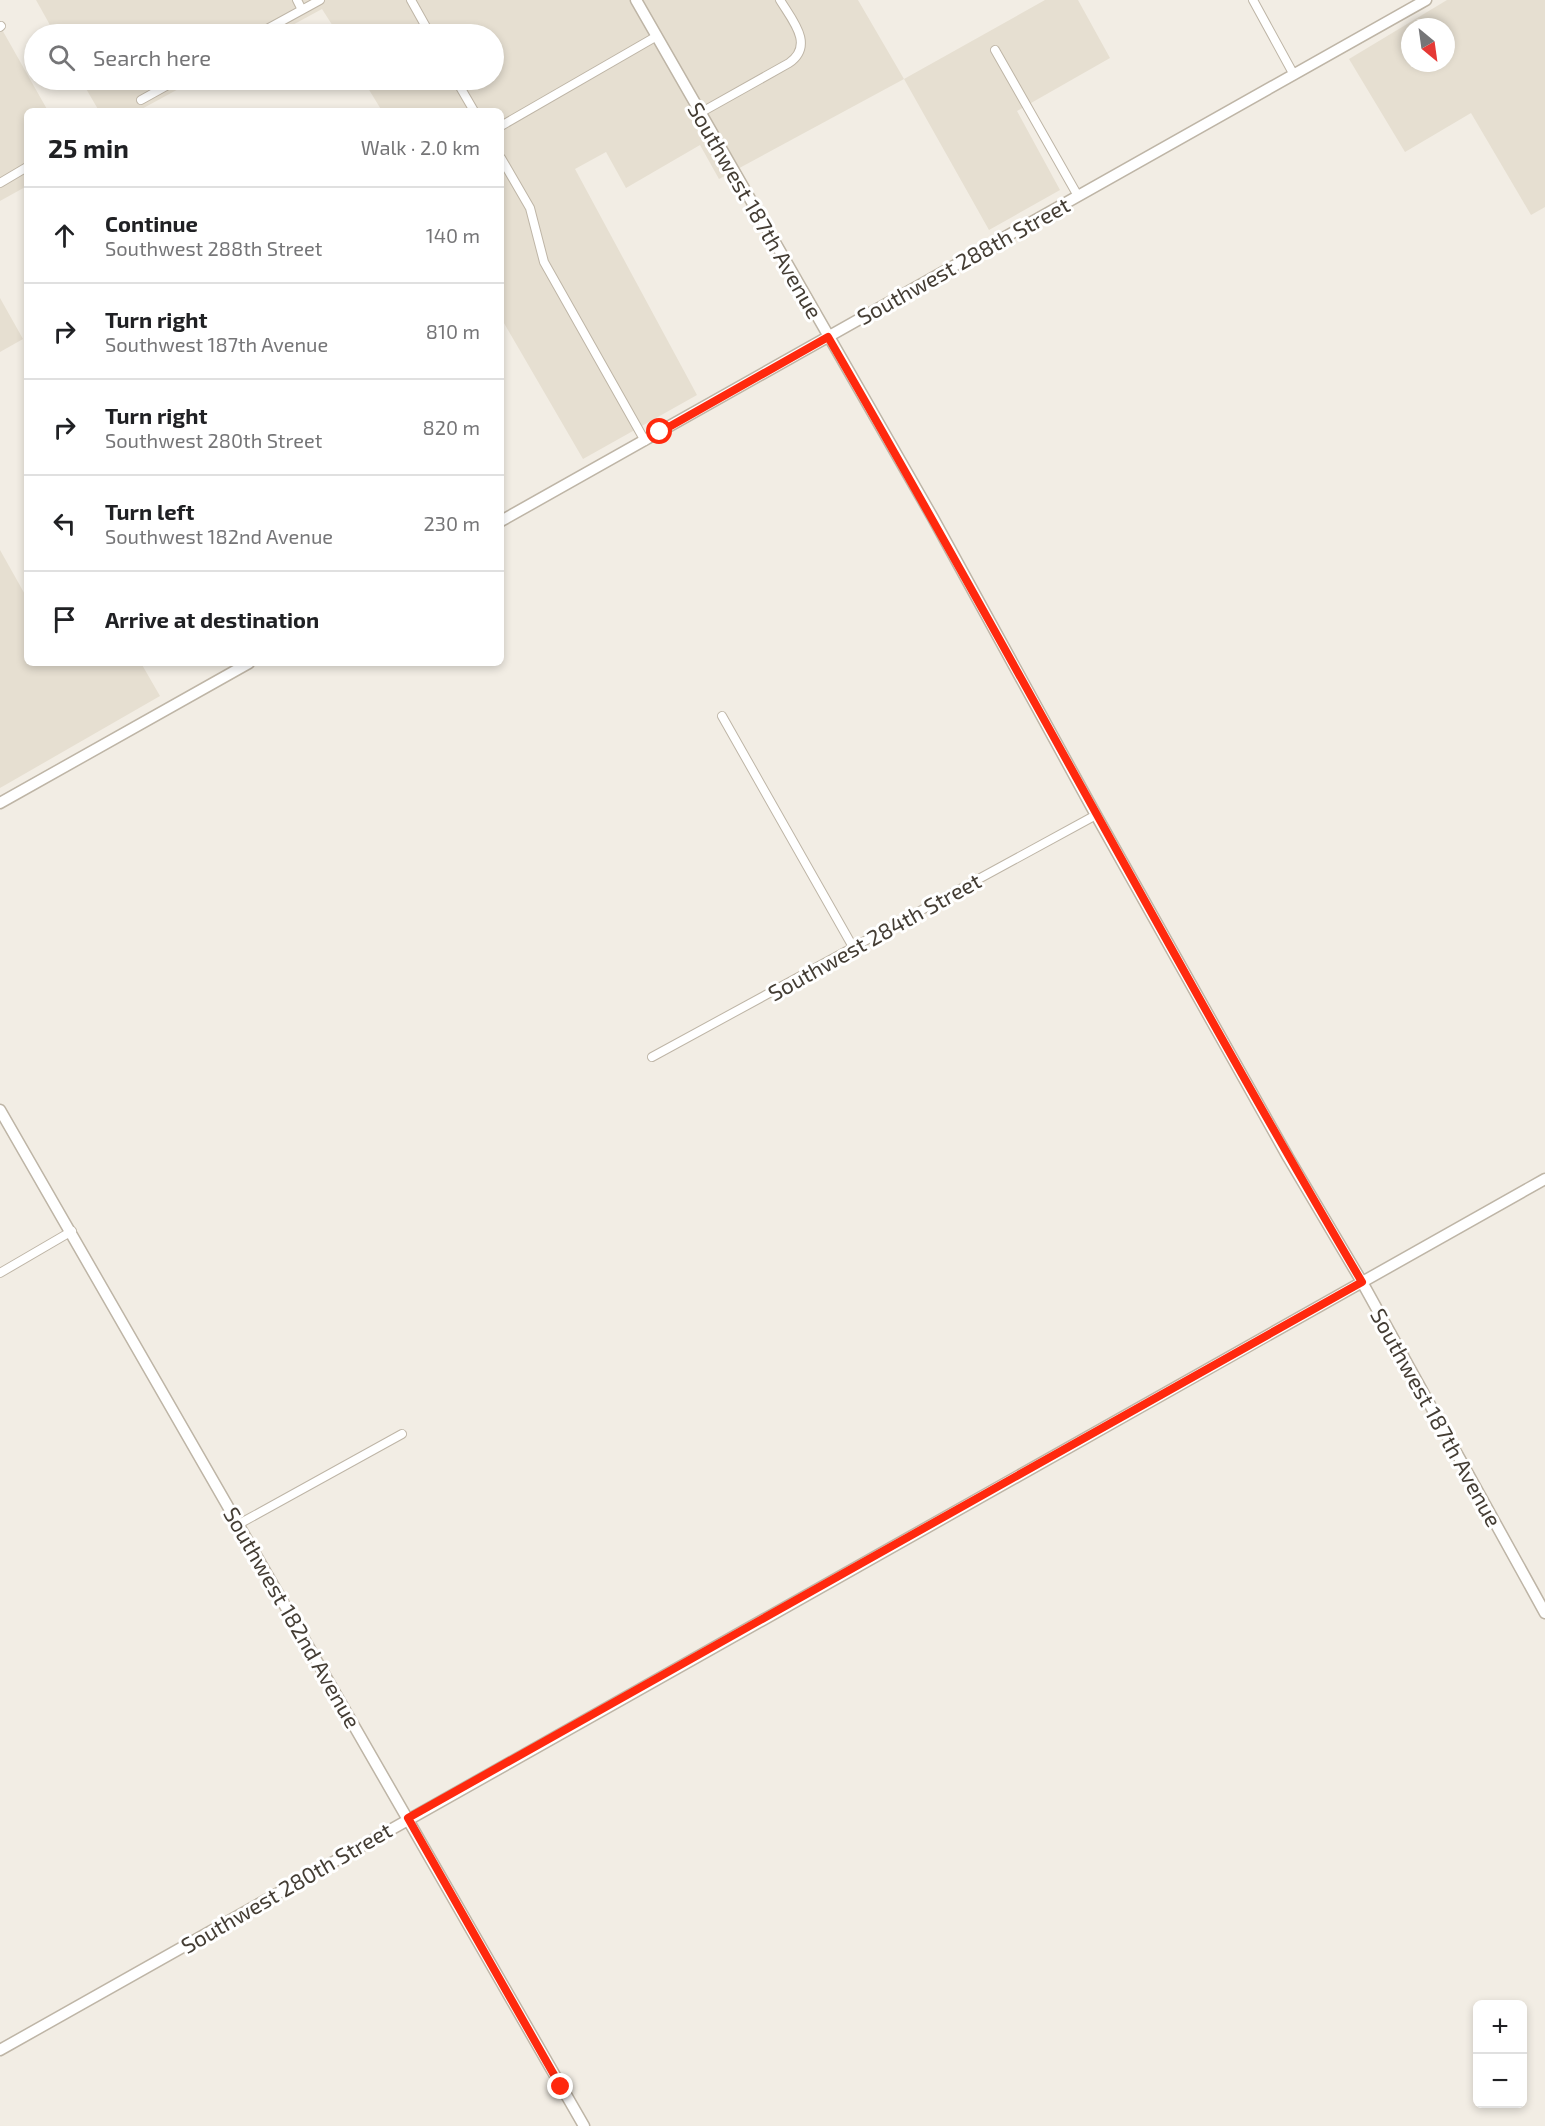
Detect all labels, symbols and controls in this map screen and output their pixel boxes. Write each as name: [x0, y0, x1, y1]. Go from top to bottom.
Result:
north arrow: [1401, 18, 1455, 72]
search box: [24, 24, 504, 90]
icon: search: [45, 41, 78, 74]
text: Search here: [93, 44, 211, 70]
street label: Southwest 187th Avenue: [683, 97, 829, 323]
text: 25 min: [48, 132, 129, 163]
text: Walk · 2.0 km: [361, 135, 480, 159]
street label: Southwest 288th Street: [852, 191, 1074, 329]
text: Continue: [105, 210, 198, 236]
icon: ahead: [48, 219, 81, 252]
text: 140 m: [426, 223, 480, 247]
text: Southwest 288th Street: [105, 236, 322, 260]
text: Turn right: [105, 306, 207, 332]
icon: right: [48, 315, 81, 348]
text: 810 m: [426, 319, 480, 343]
text: Southwest 187th Avenue: [105, 332, 328, 356]
text: Turn right: [105, 402, 207, 428]
icon: right: [48, 411, 81, 444]
text: 820 m: [423, 415, 480, 439]
route start: [646, 418, 672, 444]
text: Southwest 280th Street: [105, 428, 322, 452]
text: Turn left: [105, 498, 194, 524]
icon: left: [48, 507, 81, 540]
text: 230 m: [424, 511, 480, 535]
text: Southwest 182nd Avenue: [105, 524, 333, 548]
icon: arrive: [48, 603, 81, 636]
text: Arrive at destination: [105, 606, 319, 632]
street label: Southwest 284th Street: [763, 867, 985, 1005]
street label: Southwest 187th Avenue: [1366, 1303, 1508, 1531]
street label: Southwest 182nd Avenue: [219, 1502, 367, 1732]
street label: Southwest 280th Street: [176, 1816, 396, 1958]
map controls: [1473, 2000, 1527, 2108]
button: +: [1473, 2000, 1527, 2054]
button: −: [1473, 2054, 1527, 2108]
route end: [547, 2073, 573, 2099]

